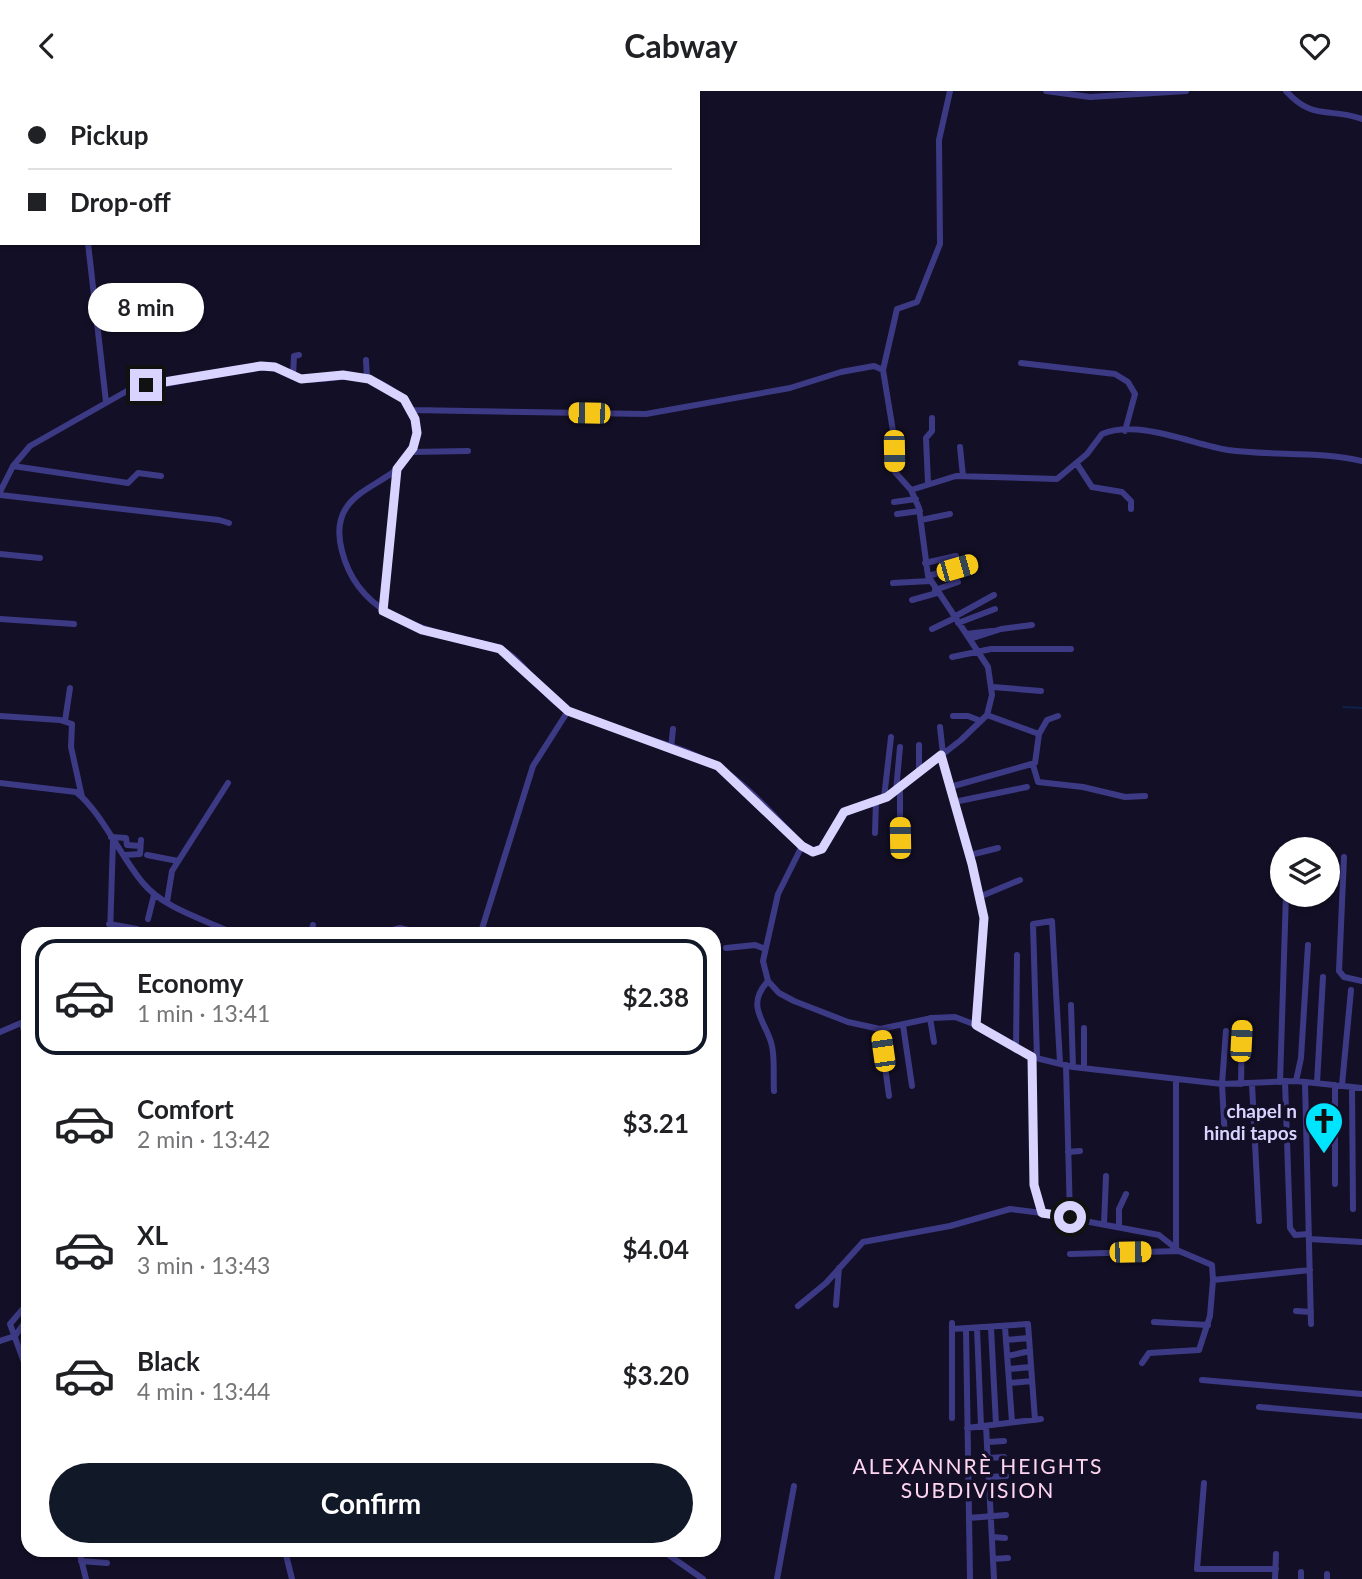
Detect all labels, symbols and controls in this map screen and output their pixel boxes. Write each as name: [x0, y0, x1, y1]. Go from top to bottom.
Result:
text: Cabway: [624, 26, 738, 65]
icon: back: [28, 27, 66, 65]
icon: heart: [1296, 27, 1334, 65]
text: Pickup: [70, 119, 149, 151]
text: Drop-off: [70, 186, 171, 218]
callout: 8 min: [88, 283, 204, 333]
text: 8 min: [117, 293, 175, 321]
route end: [130, 369, 162, 401]
car: [568, 402, 611, 424]
car: [884, 430, 905, 472]
car: [934, 552, 981, 584]
car: [890, 817, 911, 859]
map controls: [1270, 837, 1340, 907]
button: layers: [1270, 837, 1340, 907]
icon: car: [53, 966, 116, 1029]
text: Economy: [137, 967, 243, 999]
text: $2.38: [623, 981, 689, 1013]
text: 1 min · 13:41: [137, 999, 270, 1027]
car: [1230, 1019, 1253, 1063]
car: [870, 1029, 897, 1073]
icon: car: [53, 1092, 116, 1155]
text: Comfort: [137, 1093, 234, 1125]
place label: chapel n hindi tapos: [1204, 1099, 1297, 1144]
church icon: chapel n hindi tapos: [1303, 1100, 1345, 1155]
text: $3.21: [623, 1107, 689, 1139]
text: 2 min · 13:42: [137, 1125, 270, 1153]
route start: [1054, 1201, 1086, 1233]
icon: car: [53, 1218, 116, 1281]
text: XL: [137, 1219, 168, 1251]
text: $4.04: [623, 1233, 689, 1265]
car: [1109, 1241, 1152, 1263]
text: 3 min · 13:43: [137, 1251, 270, 1279]
icon: car: [53, 1344, 116, 1407]
text: Black: [137, 1345, 200, 1377]
text: $3.20: [623, 1359, 689, 1391]
text: 4 min · 13:44: [137, 1377, 270, 1405]
district label: ALEXANNRÈ HEIGHTS SUBDIVISION: [853, 1453, 1103, 1502]
button: Confirm: [49, 1463, 693, 1543]

